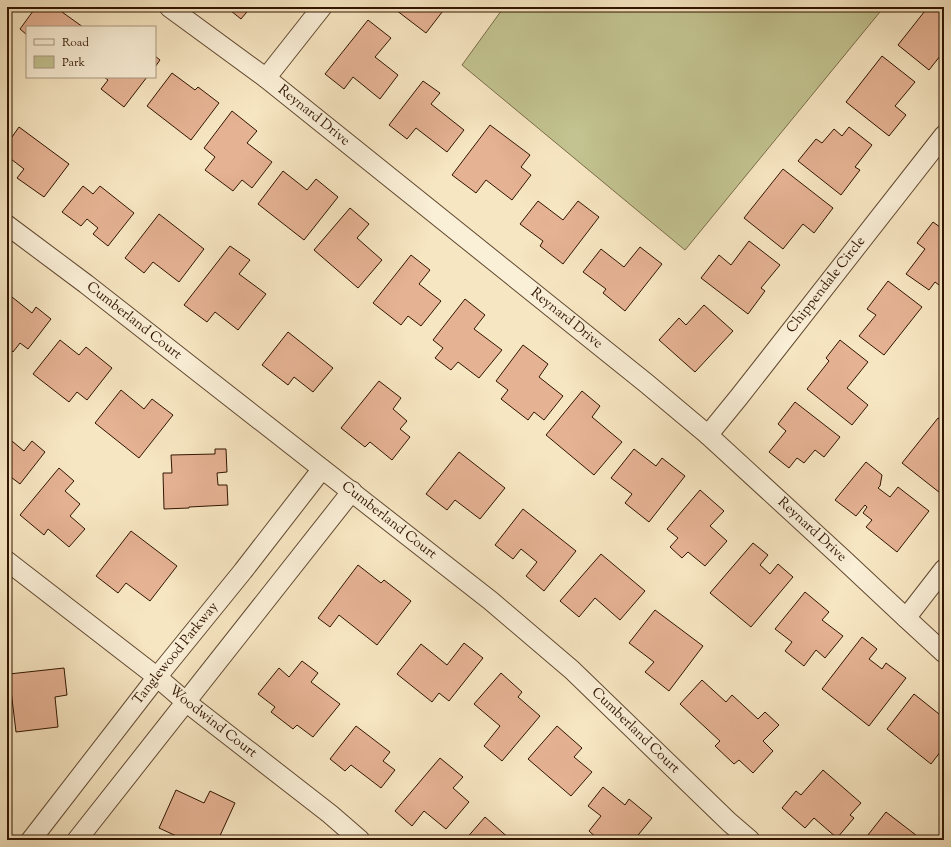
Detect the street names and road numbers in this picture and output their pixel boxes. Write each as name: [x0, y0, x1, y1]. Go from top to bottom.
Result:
street label: Reynard Drive: [273, 81, 354, 151]
street label: Chippendale Circle: [782, 233, 871, 338]
street label: Cumberland Court: [82, 278, 186, 365]
street label: Reynard Drive: [526, 284, 606, 354]
street label: Cumberland Court: [337, 477, 441, 565]
street label: Reynard Drive: [773, 493, 850, 567]
street label: Tanglewood Parkway: [129, 598, 224, 710]
street label: Woodwind Court: [164, 681, 261, 763]
street label: Cumberland Court: [586, 683, 684, 779]

